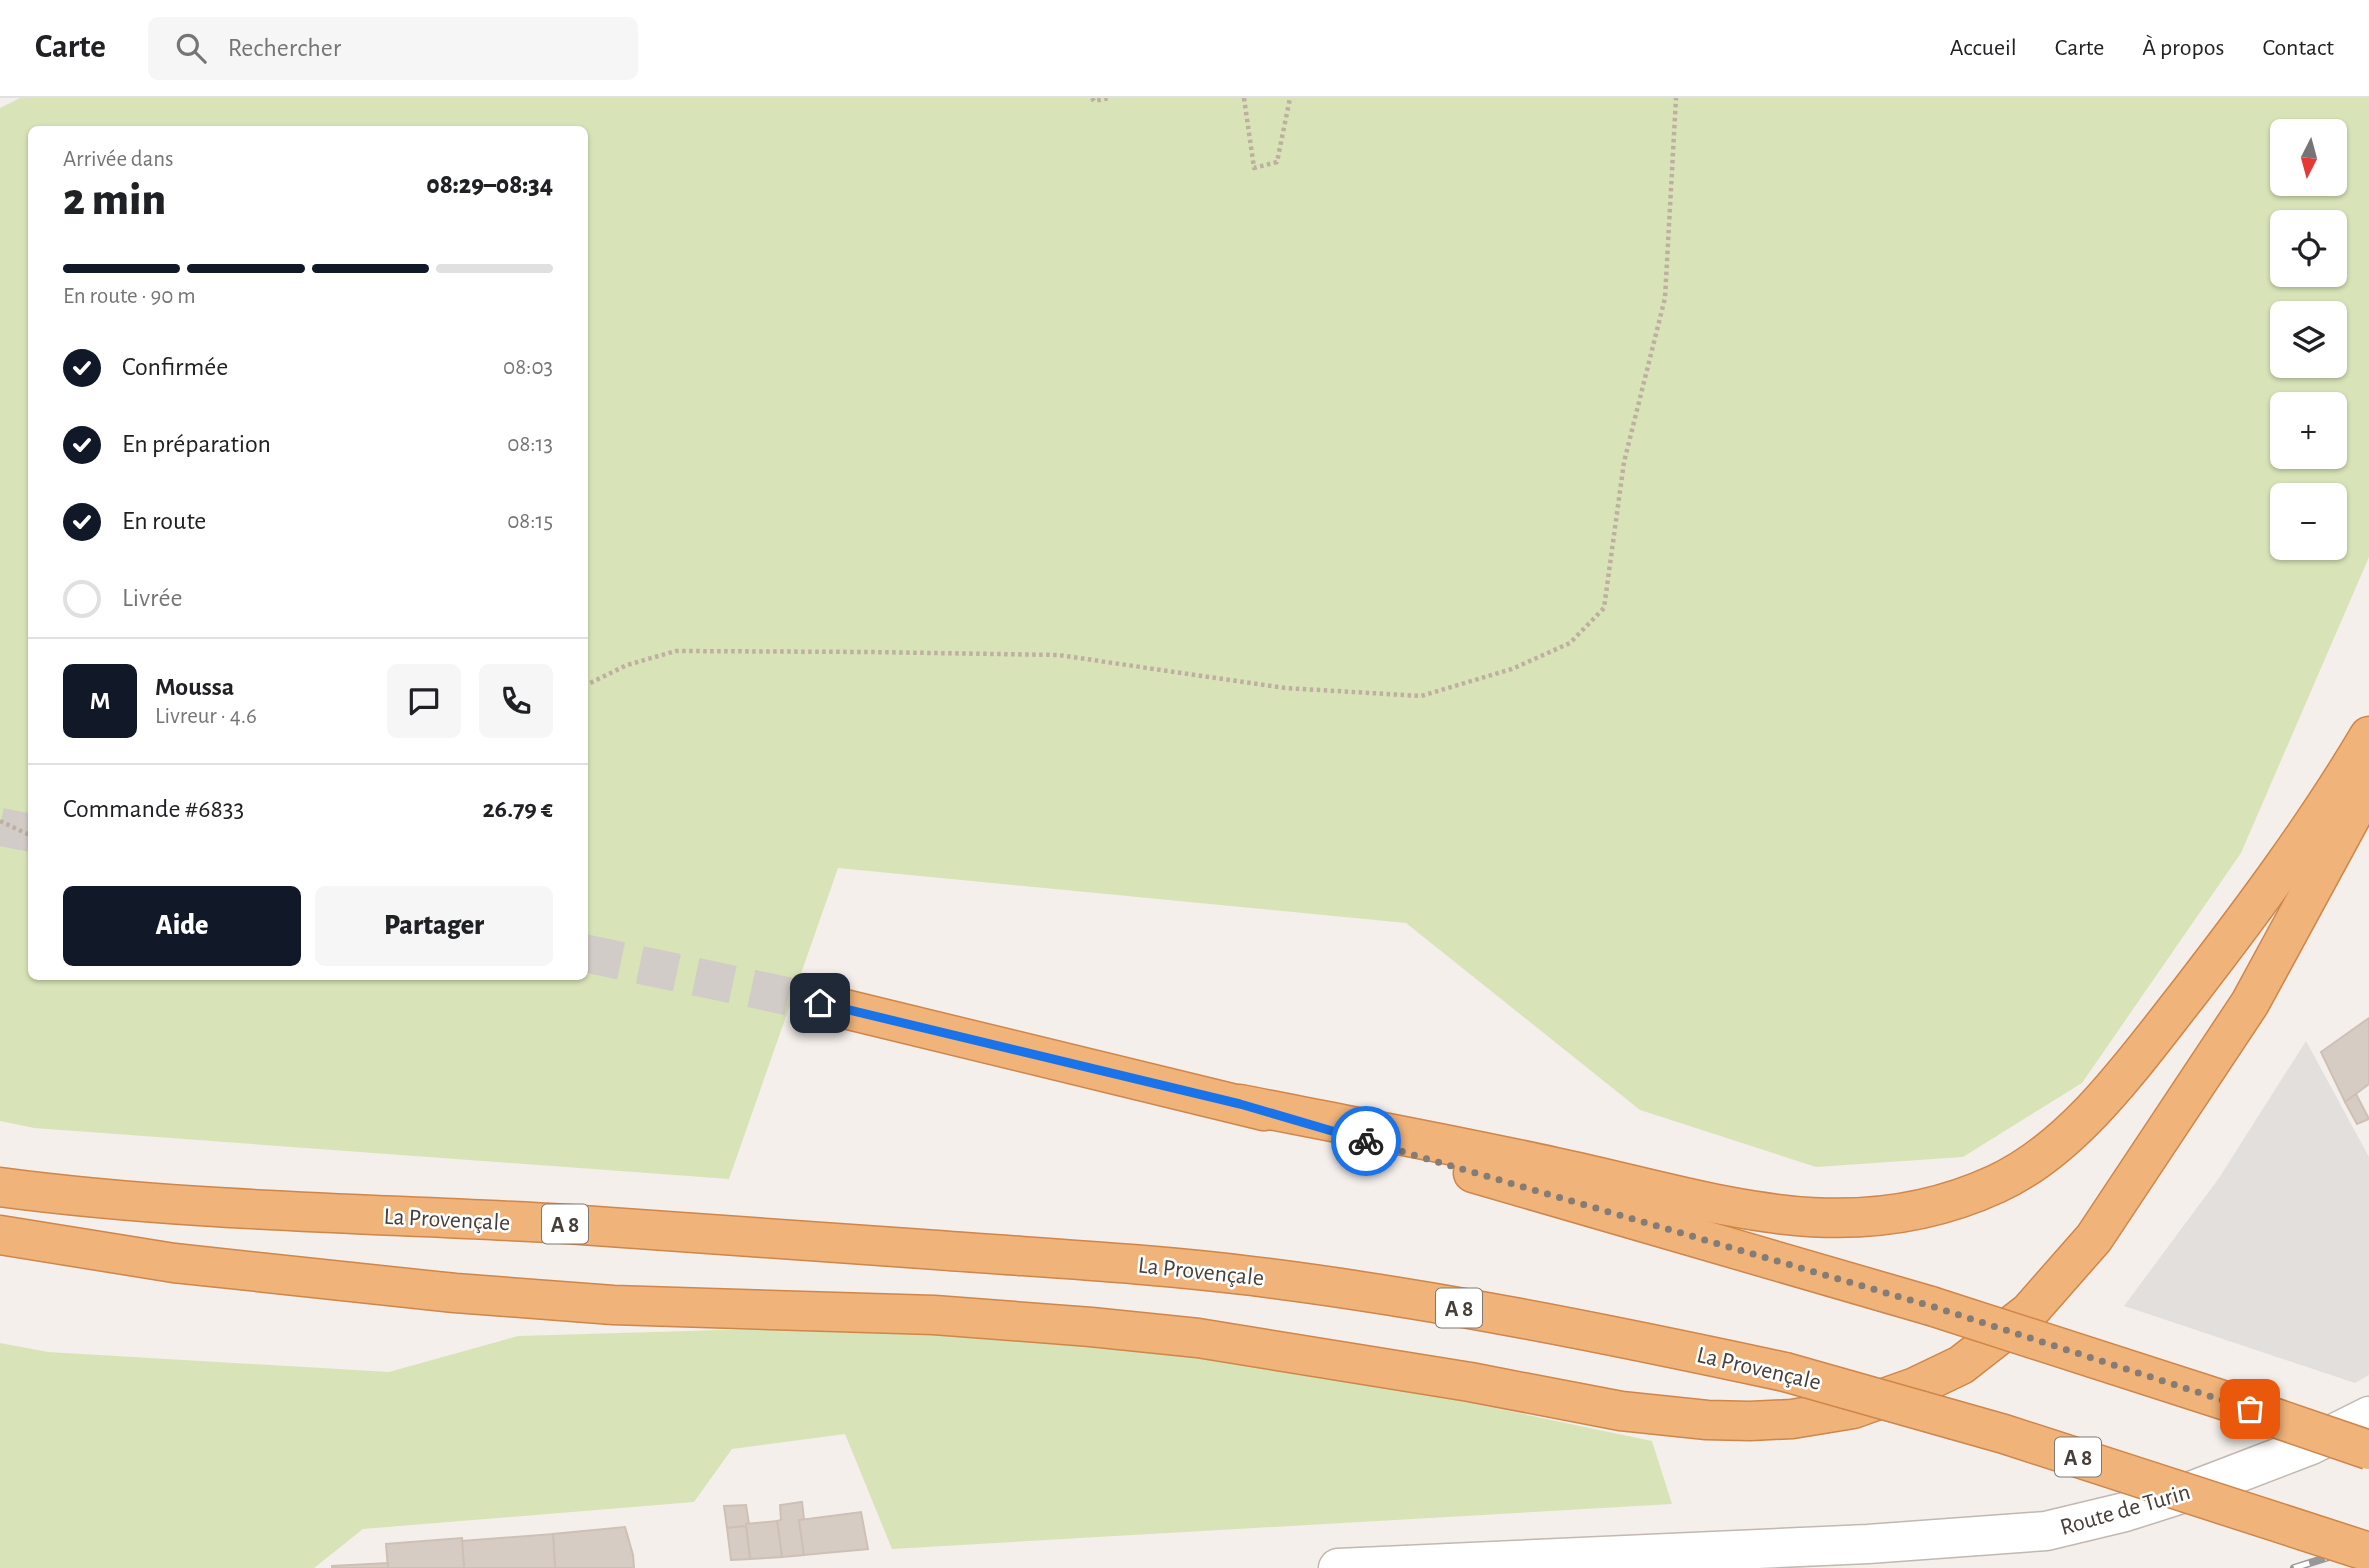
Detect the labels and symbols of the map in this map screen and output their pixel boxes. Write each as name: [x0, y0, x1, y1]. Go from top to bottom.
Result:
north arrow: [2270, 119, 2347, 196]
pin: [790, 973, 850, 1033]
courier: [1331, 1106, 1401, 1176]
road number: A 8: [542, 1204, 588, 1244]
street label: La Provençale: [383, 1205, 511, 1235]
street label: La Provençale: [1137, 1253, 1265, 1291]
road number: A 8: [1436, 1288, 1482, 1328]
street label: La Provençale: [1694, 1343, 1823, 1395]
pin: [2220, 1379, 2280, 1439]
road number: A 8: [2055, 1438, 2101, 1476]
street label: Route de Turin: [2057, 1480, 2193, 1540]

